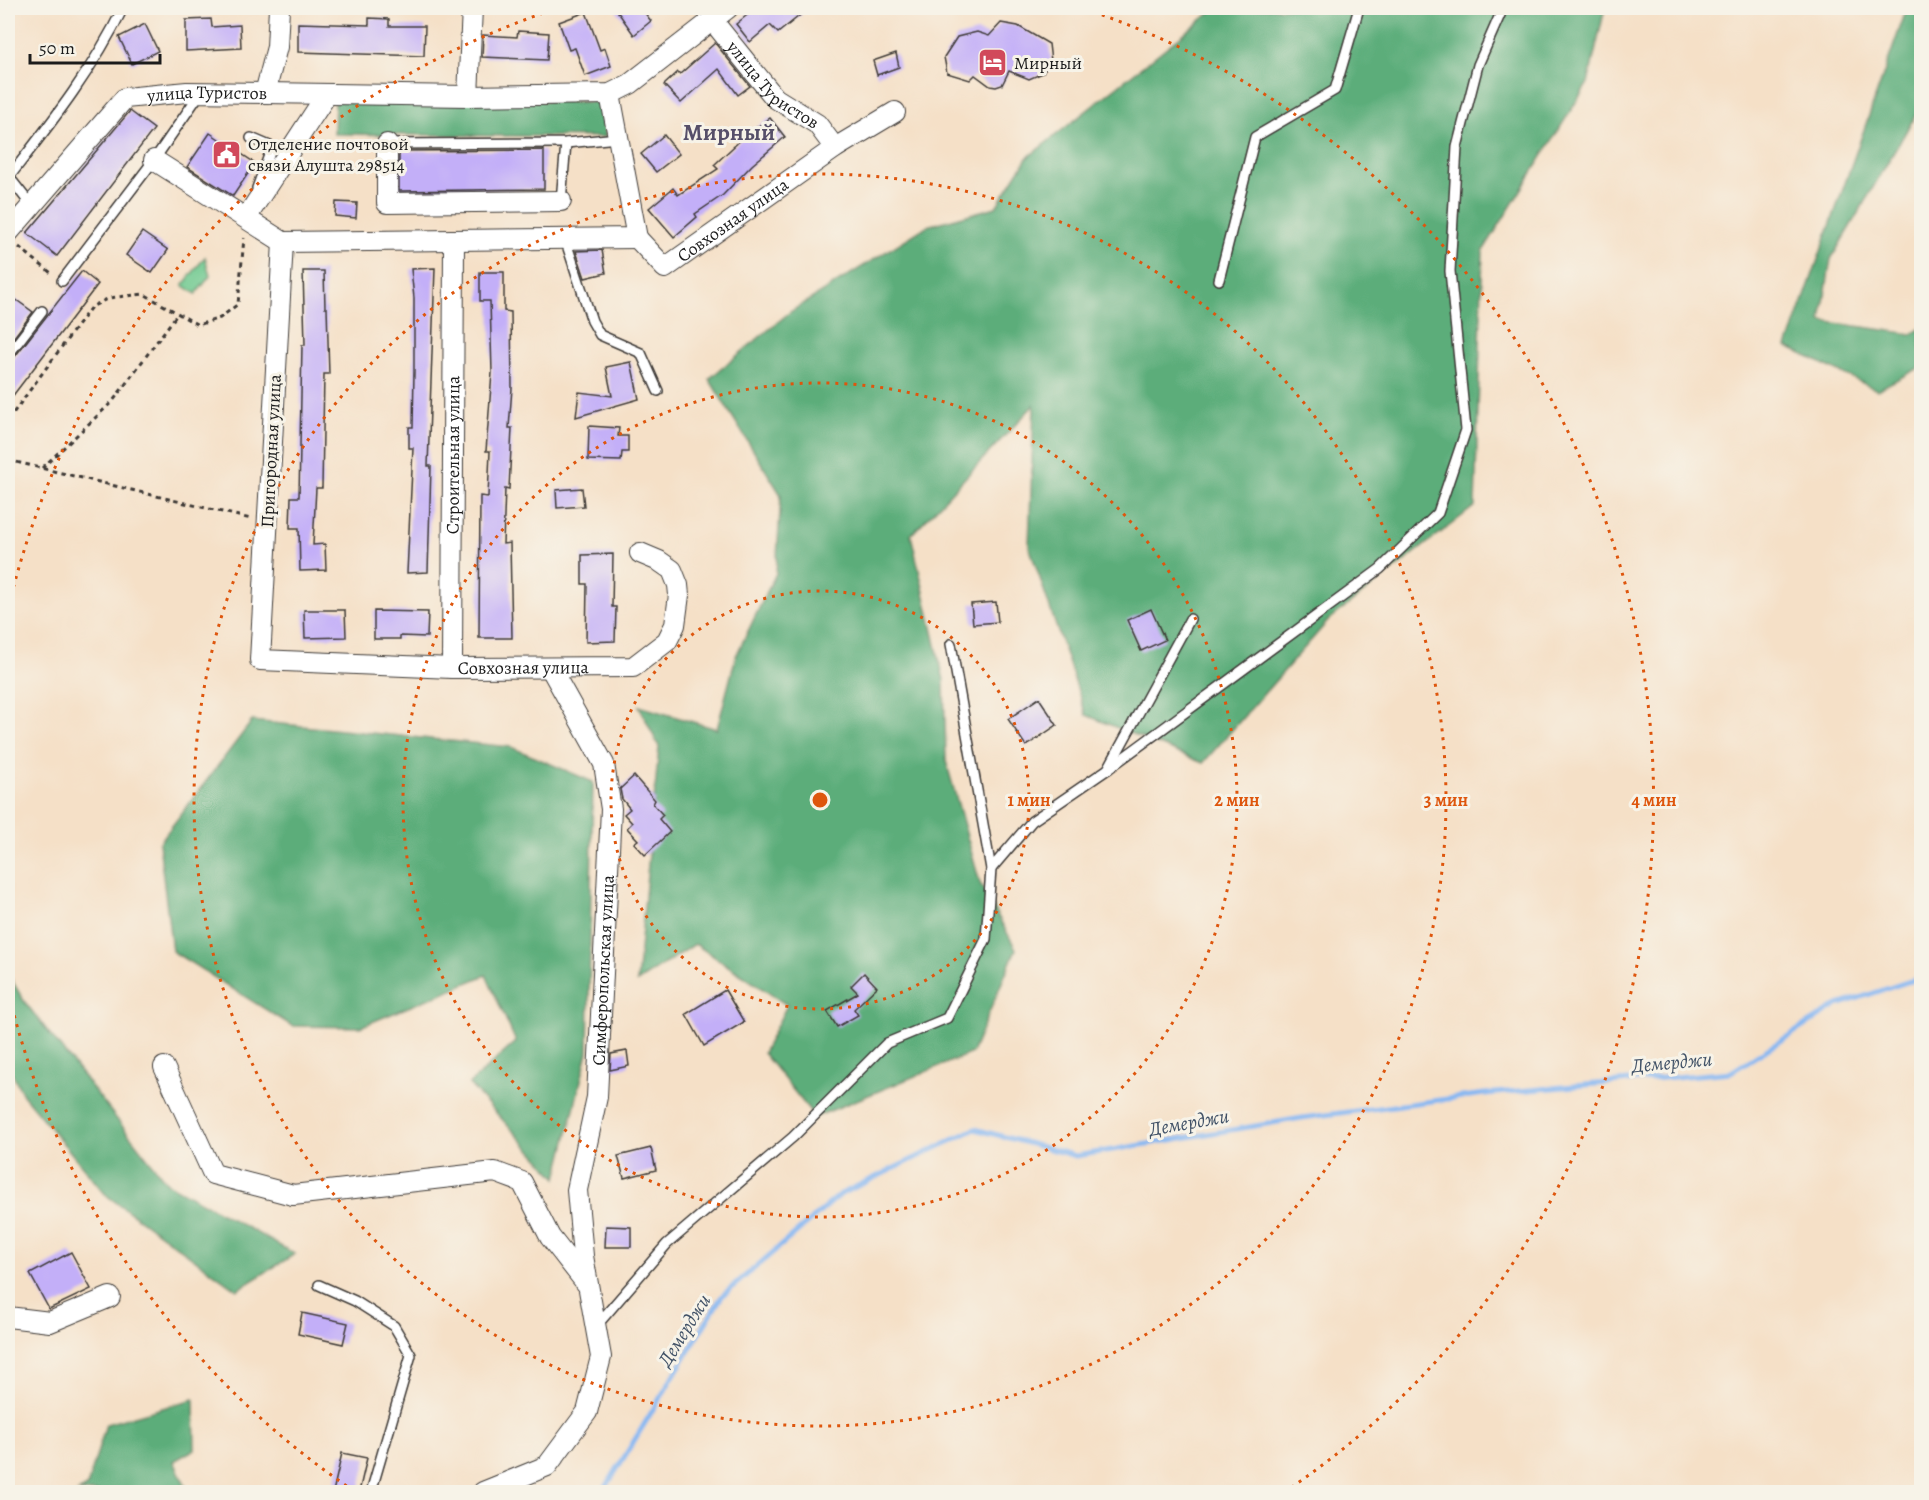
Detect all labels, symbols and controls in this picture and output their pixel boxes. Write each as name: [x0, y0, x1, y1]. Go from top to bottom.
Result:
scale bar: [30, 27, 160, 65]
street label: улица Туристов: [721, 35, 824, 134]
text: 50 m: [39, 36, 75, 60]
hotel icon: Мирный: [977, 47, 1009, 79]
place label: Мирный: [1014, 51, 1082, 75]
street label: улица Туристов: [145, 80, 267, 108]
district label: Мирный: [683, 116, 775, 148]
place label: Отделение почтовой связи Алушта 298514: [248, 132, 409, 177]
public building icon: Отделение почтовой связи Алушта 298514: [211, 138, 243, 170]
street label: Совхозная улица: [672, 172, 794, 268]
street label: Пригородная улица: [255, 373, 287, 528]
street label: Строительная улица: [441, 375, 465, 534]
street label: Совхозная улица: [458, 655, 589, 680]
text: 1 мин: [1007, 788, 1051, 812]
text: 2 мин: [1214, 788, 1260, 812]
text: 3 мин: [1424, 788, 1468, 812]
text: 4 мин: [1631, 788, 1677, 812]
centre of rings: [810, 790, 830, 810]
street label: Симферопольская улица: [587, 874, 620, 1066]
water label: Демерджи: [1629, 1046, 1713, 1080]
water label: Демерджи: [1145, 1102, 1231, 1143]
water label: Демерджи: [651, 1289, 717, 1373]

